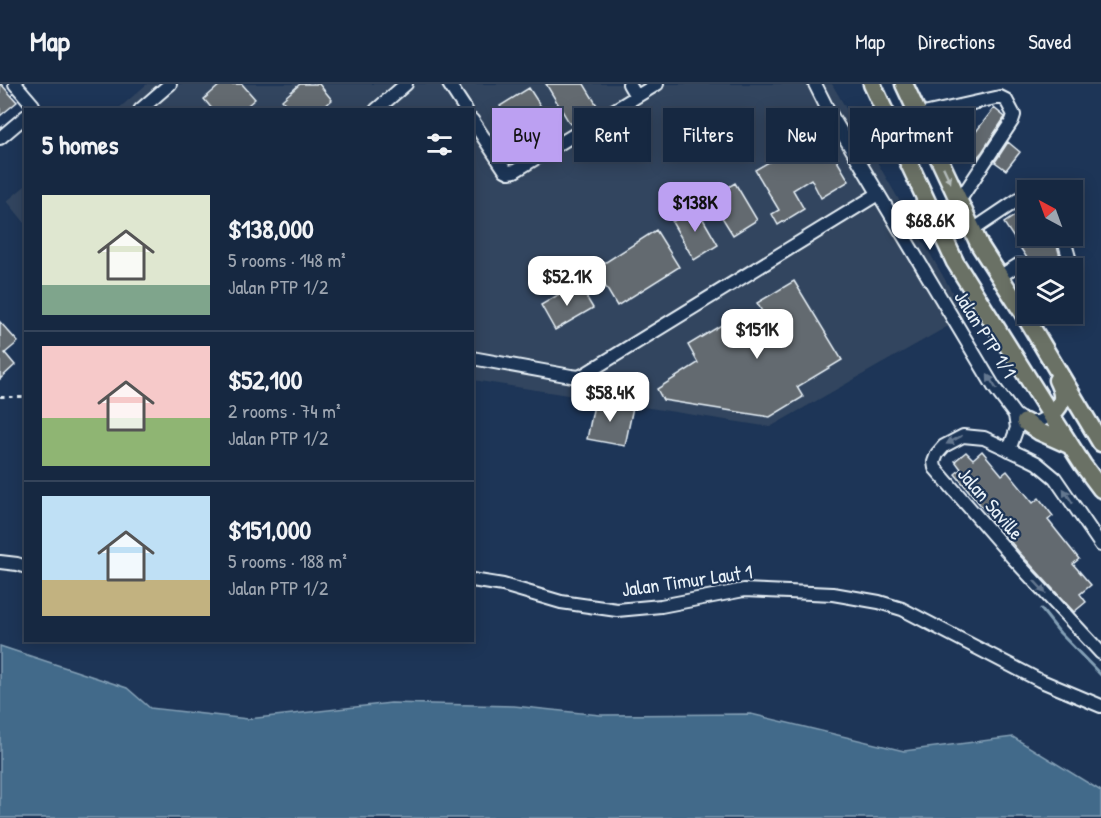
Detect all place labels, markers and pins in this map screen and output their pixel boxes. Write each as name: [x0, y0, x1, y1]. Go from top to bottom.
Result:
pin: $138K: [653, 182, 737, 233]
pin: $68.6K: [881, 200, 979, 251]
pin: $52.1K: [518, 256, 616, 307]
pin: $151K: [715, 309, 799, 360]
pin: $58.4K: [561, 372, 659, 423]

